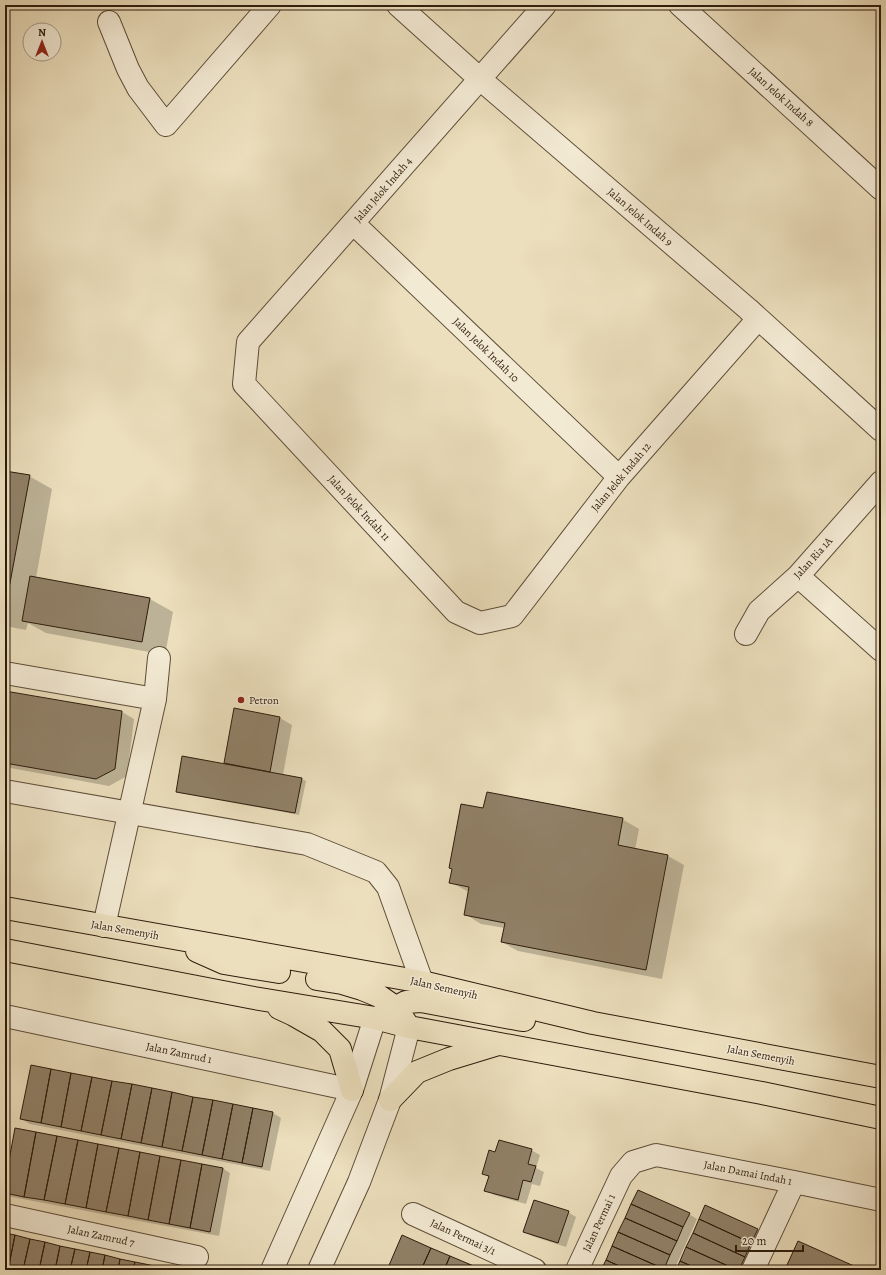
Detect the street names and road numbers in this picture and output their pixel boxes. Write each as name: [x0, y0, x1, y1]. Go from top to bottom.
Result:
street label: Jalan Jelok Indah 8: [745, 64, 817, 130]
street label: Jalan Jelok Indah 4: [350, 154, 416, 226]
street label: Jalan Jelok Indah 9: [604, 184, 676, 250]
street label: Jalan Jelok Indah 10: [450, 314, 523, 386]
street label: Jalan Jelok Indah 12: [588, 439, 654, 515]
street label: Jalan Jelok Indah 11: [325, 472, 394, 544]
street label: Jalan Ria 1A: [790, 533, 836, 582]
street label: Jalan Semenyih: [90, 917, 160, 943]
street label: Jalan Semenyih: [409, 973, 479, 1003]
street label: Jalan Zamrud 1: [145, 1039, 214, 1067]
street label: Jalan Semenyih: [726, 1041, 796, 1069]
street label: Jalan Damai Indah 1: [703, 1157, 794, 1189]
street label: Jalan Permai 1: [579, 1191, 619, 1254]
street label: Jalan Permai 3/1: [428, 1215, 498, 1259]
street label: Jalan Zamrud 7: [66, 1222, 136, 1250]

